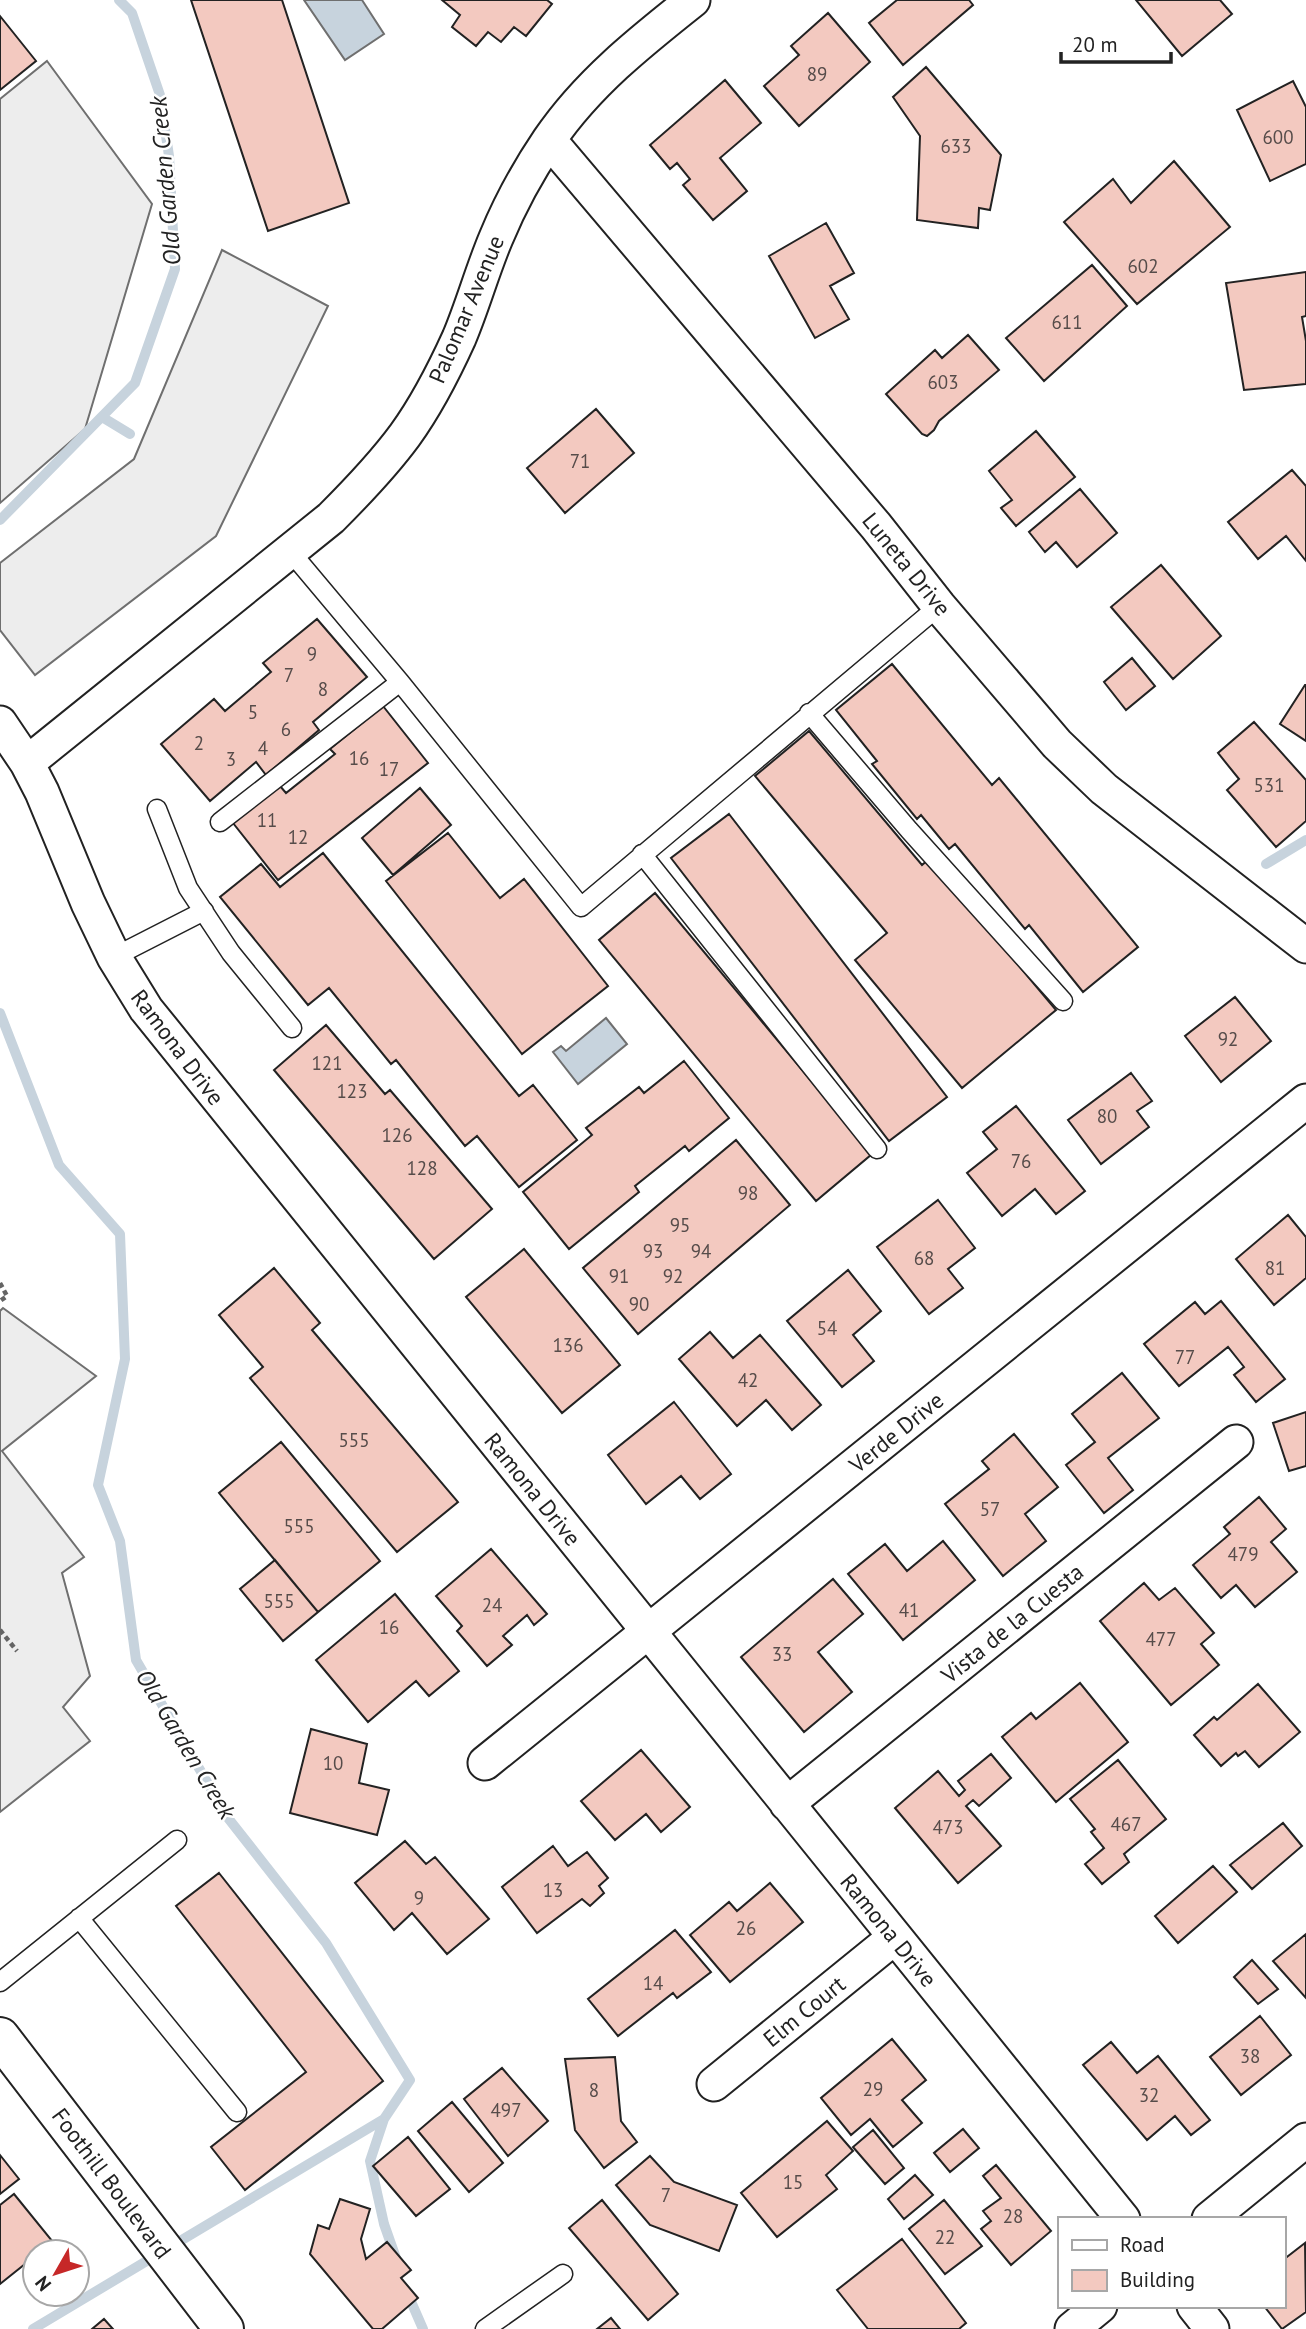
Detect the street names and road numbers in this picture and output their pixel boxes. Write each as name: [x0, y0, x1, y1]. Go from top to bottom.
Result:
street label: Palomar Avenue: [422, 231, 510, 387]
street label: Luneta Drive: [856, 506, 958, 622]
street label: Ramona Drive: [125, 983, 231, 1111]
street label: Verde Drive: [842, 1385, 949, 1479]
street label: Ramona Drive: [478, 1426, 588, 1552]
street label: Vista de la Cuesta: [934, 1557, 1089, 1690]
street label: Ramona Drive: [834, 1867, 944, 1993]
street label: Elm Court: [757, 1969, 851, 2053]
street label: Foothill Boulevard: [46, 2102, 178, 2264]

